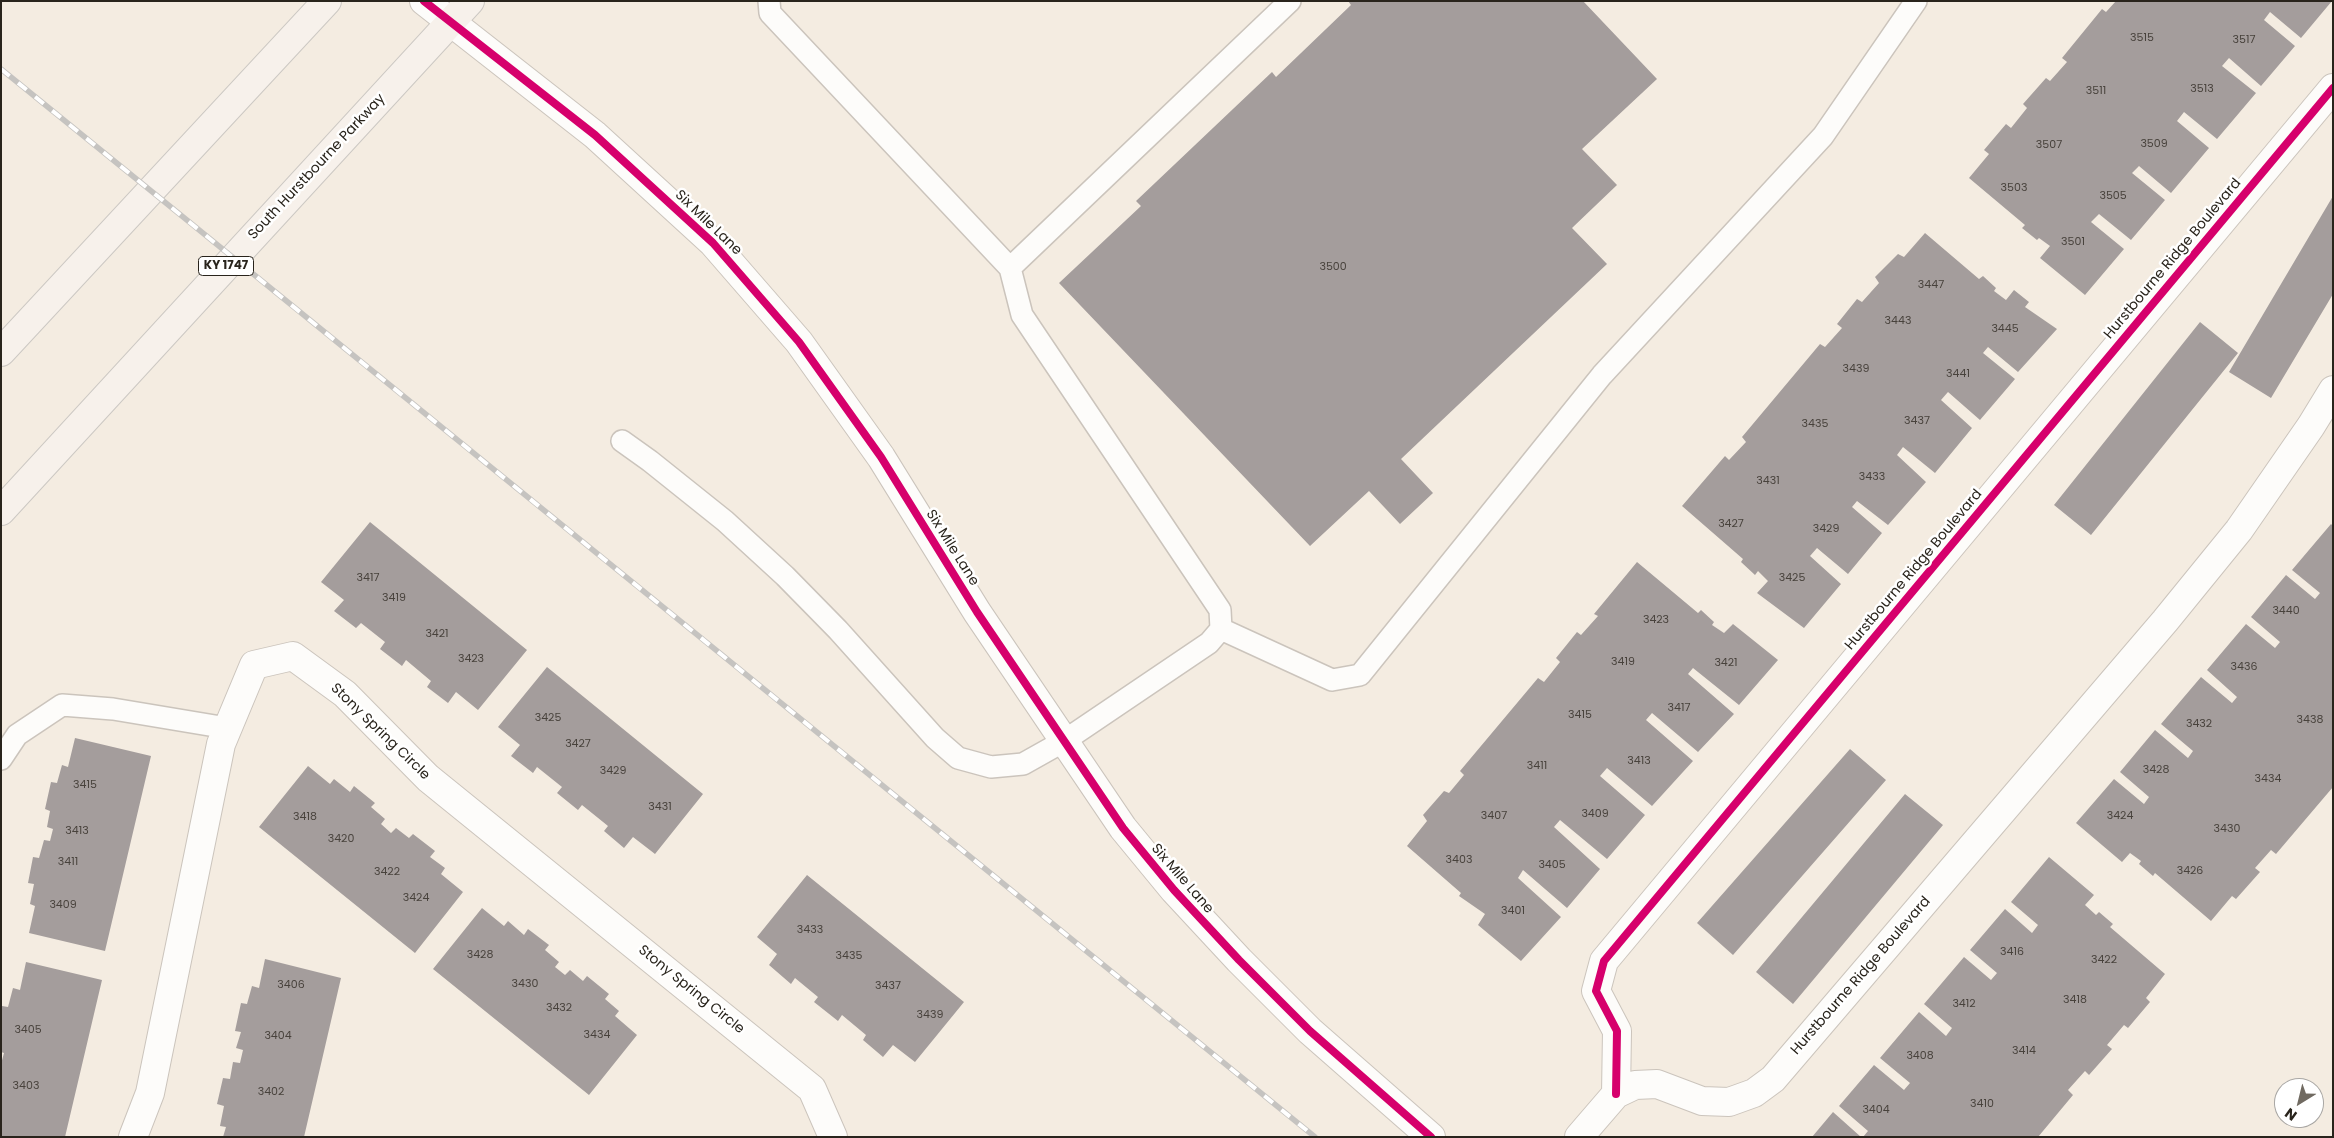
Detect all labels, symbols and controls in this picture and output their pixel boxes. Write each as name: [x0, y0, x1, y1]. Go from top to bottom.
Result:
house number: 3515: [2130, 31, 2154, 45]
house number: 3517: [2233, 33, 2255, 47]
house number: 3513: [2190, 82, 2214, 96]
house number: 3511: [2086, 84, 2106, 98]
street label: South Hurstbourne Parkway: [245, 91, 389, 243]
house number: 3509: [2140, 137, 2168, 151]
house number: 3507: [2036, 138, 2062, 152]
street label: Hurstbourne Ridge Boulevard: [2101, 175, 2245, 343]
house number: 3503: [2001, 181, 2027, 195]
street label: Six Mile Lane: [671, 187, 745, 259]
house number: 3505: [2099, 189, 2127, 203]
house number: 3501: [2061, 235, 2085, 249]
road number: KY 1747: [198, 256, 254, 276]
house number: 3500: [1319, 260, 1347, 274]
house number: 3447: [1918, 278, 1944, 292]
house number: 3443: [1885, 314, 1911, 328]
house number: 3445: [1991, 322, 2019, 336]
house number: 3439: [1843, 362, 1869, 376]
house number: 3441: [1946, 367, 1970, 381]
house number: 3437: [1904, 414, 1930, 428]
house number: 3435: [1802, 417, 1828, 431]
house number: 3433: [1859, 470, 1885, 484]
house number: 3431: [1756, 474, 1780, 488]
street label: Hurstbourne Ridge Boulevard: [1842, 486, 1986, 654]
street label: Six Mile Lane: [922, 507, 982, 589]
house number: 3427: [1718, 517, 1744, 531]
house number: 3429: [1813, 522, 1839, 536]
house number: 3417: [357, 571, 379, 585]
house number: 3425: [1779, 571, 1805, 585]
house number: 3419: [382, 591, 406, 605]
house number: 3440: [2272, 604, 2300, 618]
house number: 3423: [1643, 613, 1669, 627]
house number: 3421: [425, 627, 449, 641]
house number: 3423: [458, 652, 484, 666]
house number: 3419: [1611, 655, 1635, 669]
house number: 3421: [1714, 656, 1738, 670]
house number: 3436: [2231, 660, 2257, 674]
street label: Stony Spring Circle: [327, 680, 433, 784]
house number: 3417: [1668, 701, 1690, 715]
house number: 3415: [1568, 708, 1592, 722]
house number: 3425: [535, 711, 561, 725]
house number: 3438: [2297, 713, 2323, 727]
house number: 3432: [2186, 717, 2212, 731]
house number: 3427: [565, 737, 591, 751]
house number: 3413: [1627, 754, 1651, 768]
house number: 3411: [1527, 759, 1547, 773]
house number: 3428: [2143, 763, 2169, 777]
house number: 3429: [600, 764, 626, 778]
house number: 3434: [2255, 772, 2281, 786]
house number: 3415: [73, 778, 97, 792]
house number: 3431: [648, 800, 672, 814]
house number: 3409: [1581, 807, 1609, 821]
house number: 3407: [1481, 809, 1507, 823]
house number: 3424: [2107, 809, 2133, 823]
house number: 3418: [293, 810, 317, 824]
house number: 3430: [2214, 822, 2240, 836]
house number: 3413: [65, 824, 89, 838]
house number: 3420: [328, 832, 354, 846]
street label: Six Mile Lane: [1147, 841, 1217, 917]
house number: 3403: [1446, 853, 1472, 867]
house number: 3411: [58, 855, 78, 869]
house number: 3405: [1538, 858, 1566, 872]
house number: 3426: [2177, 864, 2203, 878]
house number: 3422: [374, 865, 400, 879]
house number: 3424: [403, 891, 429, 905]
street label: Hurstbourne Ridge Boulevard: [1788, 893, 1934, 1059]
house number: 3409: [49, 898, 77, 912]
house number: 3401: [1501, 904, 1525, 918]
house number: 3433: [797, 923, 823, 937]
street label: Stony Spring Circle: [635, 942, 747, 1038]
house number: 3416: [2000, 945, 2024, 959]
house number: 3428: [467, 948, 493, 962]
house number: 3435: [836, 949, 862, 963]
house number: 3422: [2091, 953, 2117, 967]
house number: 3430: [512, 977, 538, 991]
house number: 3406: [277, 978, 305, 992]
house number: 3437: [875, 979, 901, 993]
house number: 3418: [2063, 993, 2087, 1007]
house number: 3412: [1952, 997, 1976, 1011]
house number: 3432: [546, 1001, 572, 1015]
house number: 3439: [917, 1008, 943, 1022]
house number: 3405: [14, 1023, 42, 1037]
house number: 3434: [584, 1028, 610, 1042]
house number: 3404: [264, 1029, 292, 1043]
house number: 3414: [2012, 1044, 2036, 1058]
house number: 3408: [1906, 1049, 1934, 1063]
north arrow: [2274, 1078, 2324, 1128]
house number: 3403: [13, 1079, 39, 1093]
house number: 3402: [258, 1085, 284, 1099]
house number: 3410: [1970, 1097, 1994, 1111]
house number: 3404: [1862, 1103, 1890, 1117]
text: N: [2281, 1103, 2301, 1126]

